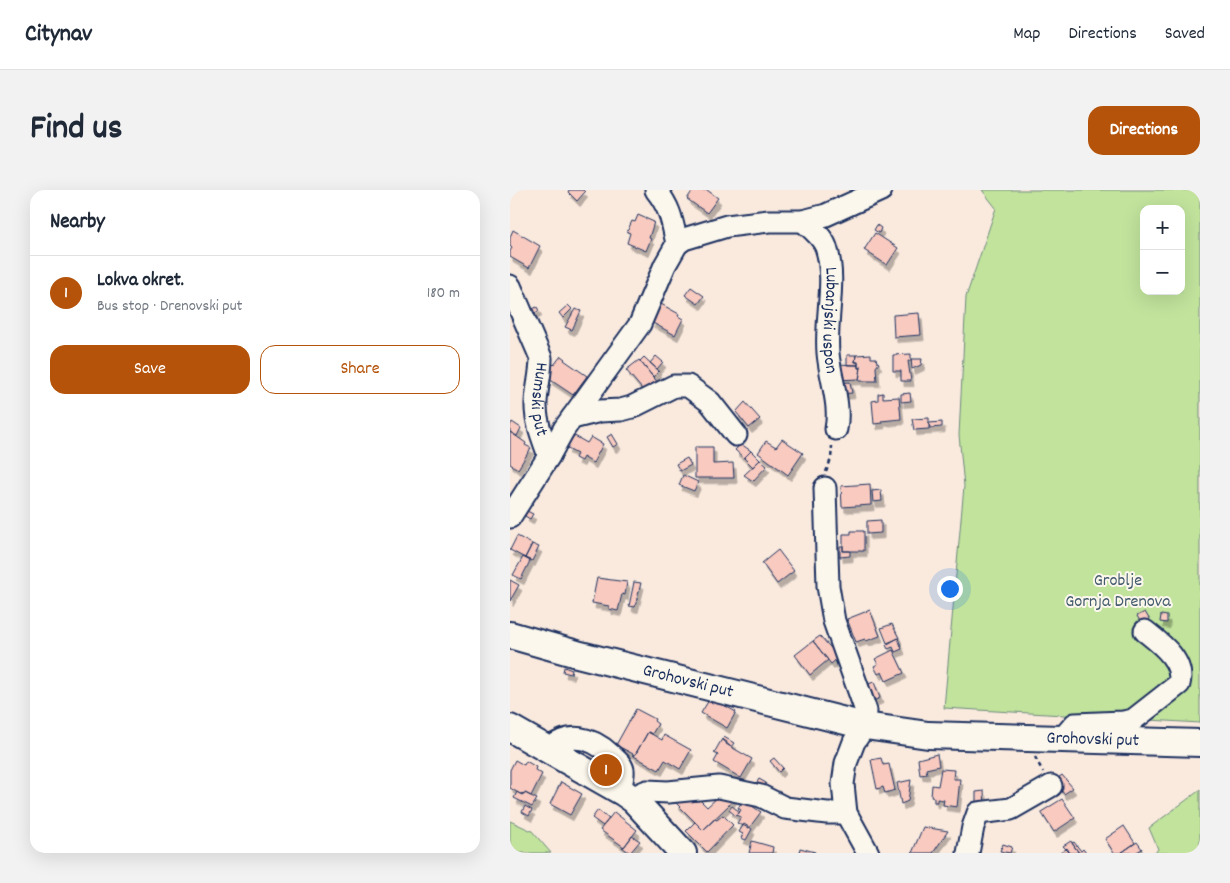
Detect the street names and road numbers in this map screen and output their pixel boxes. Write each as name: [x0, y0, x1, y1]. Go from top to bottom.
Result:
street label: Lubanjski uspon: [815, 266, 843, 376]
street label: Humski put: [523, 361, 554, 440]
street label: Grohovski put: [640, 658, 736, 705]
street label: Grohovski put: [1046, 726, 1140, 754]

